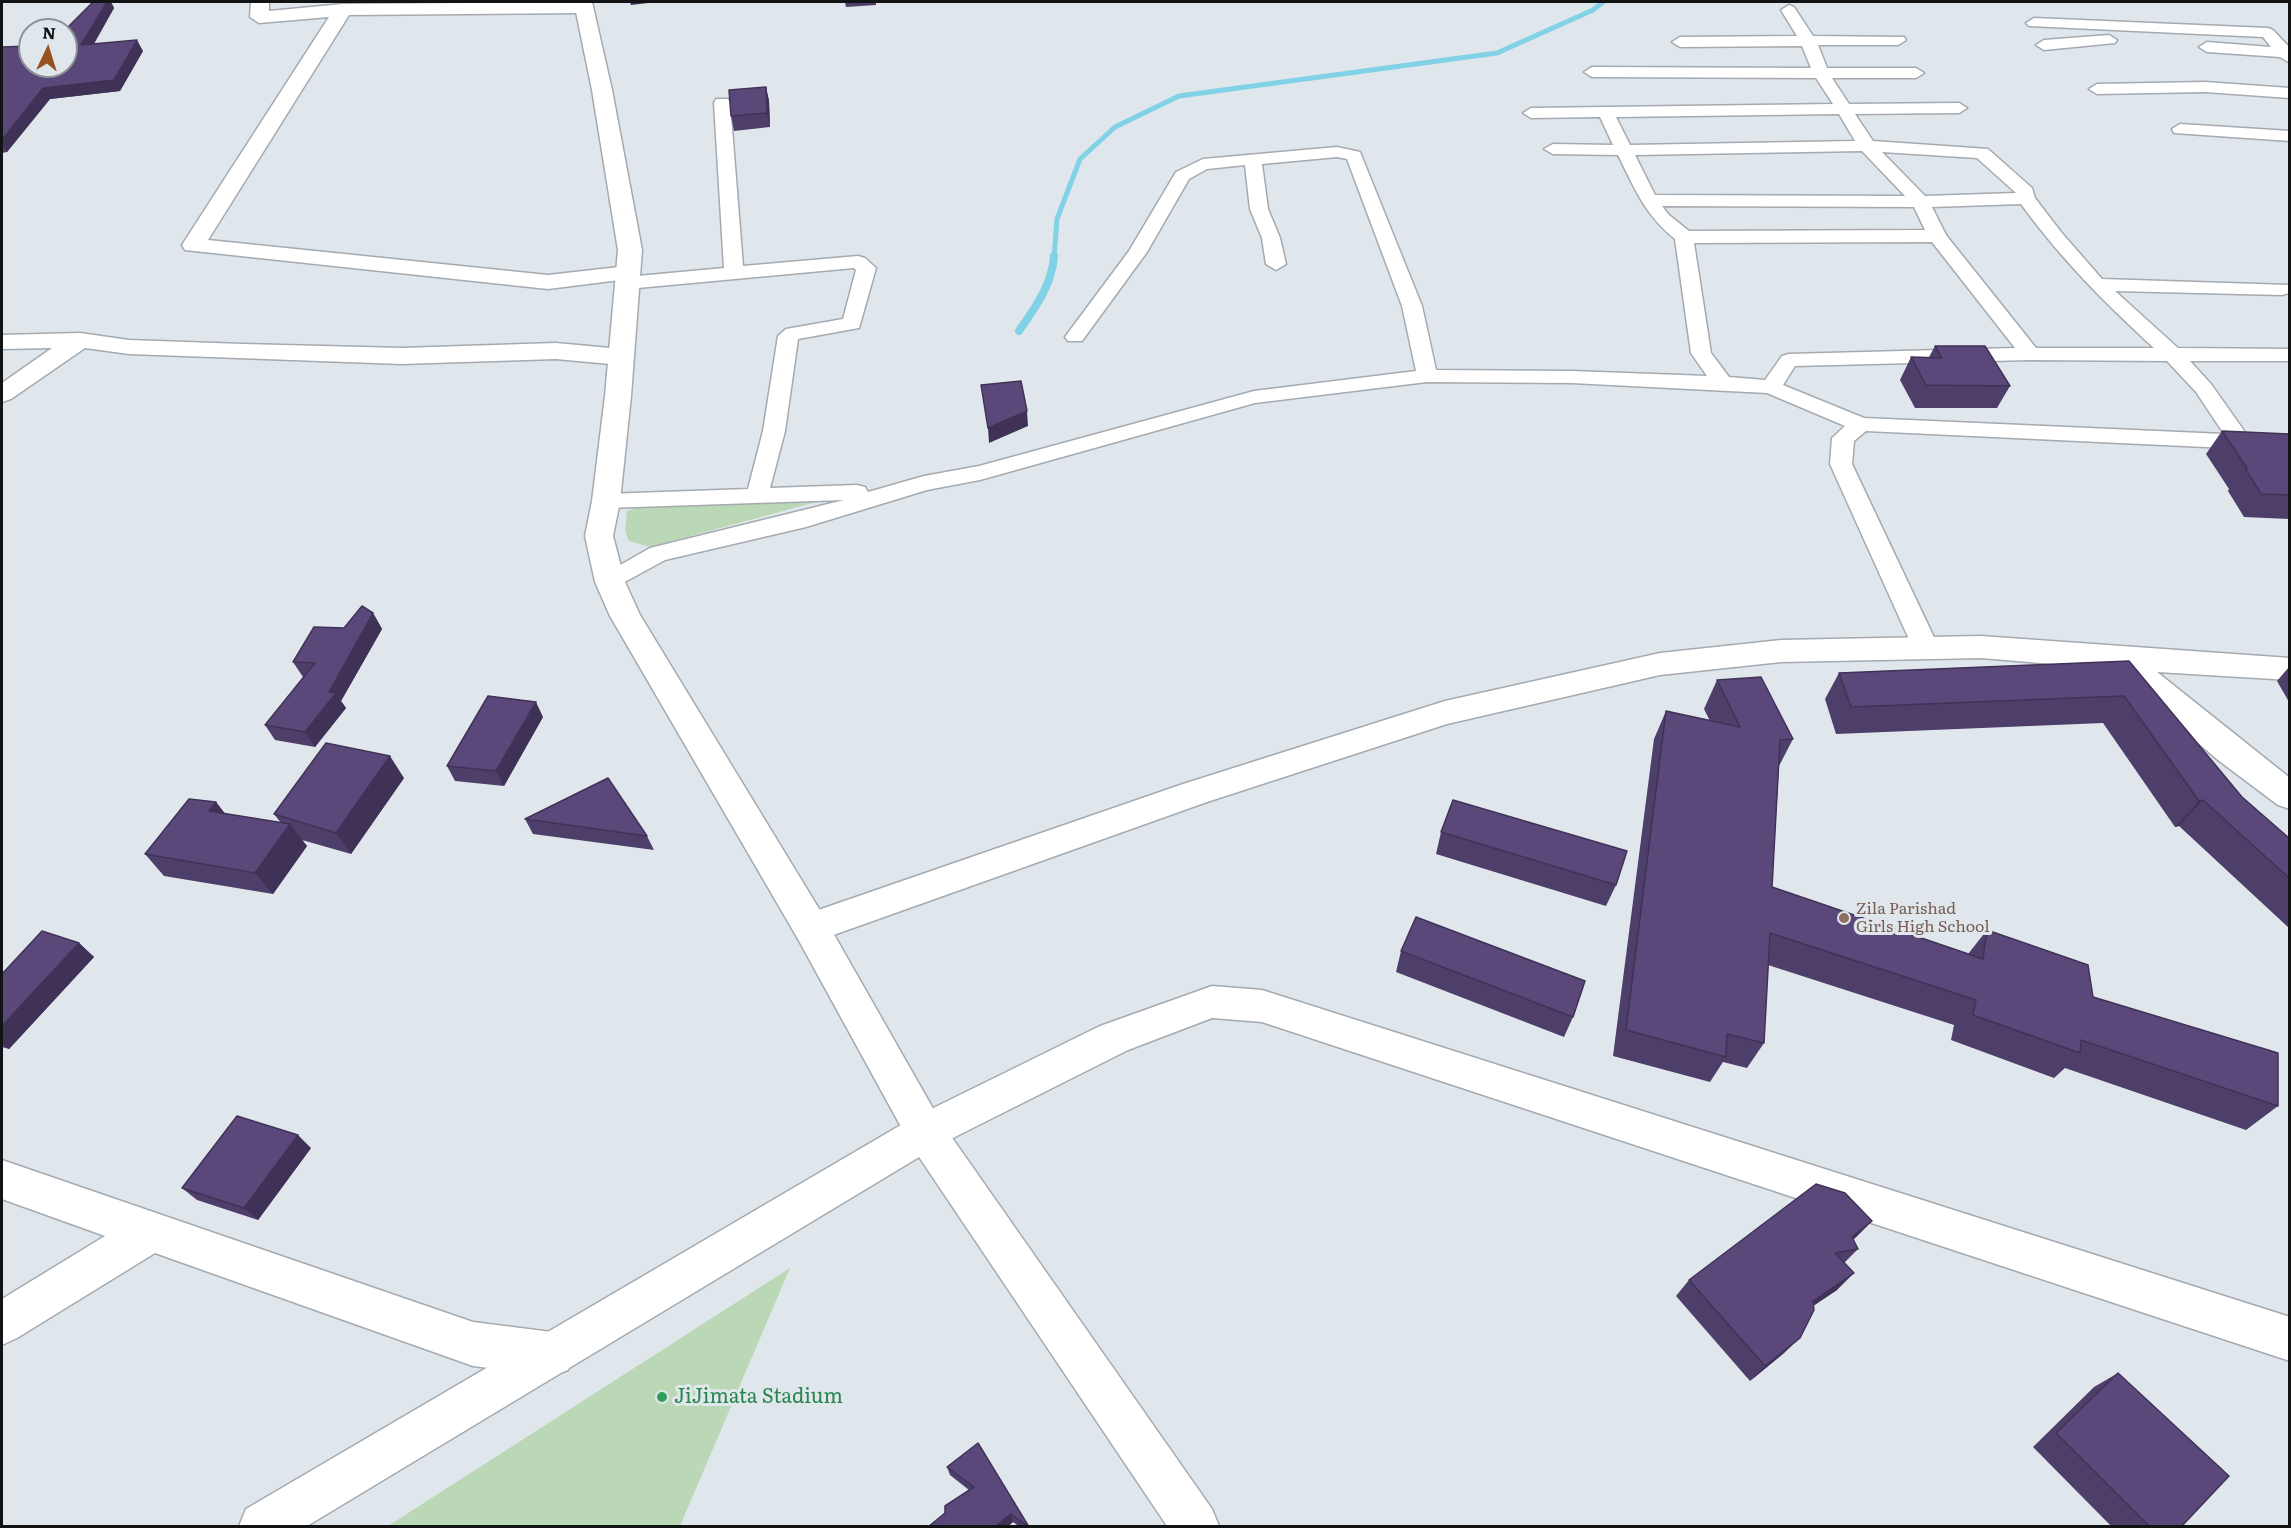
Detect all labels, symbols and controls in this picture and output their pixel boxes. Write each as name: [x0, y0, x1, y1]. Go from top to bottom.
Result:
north arrow: [18, 18, 78, 78]
text: N: [42, 20, 57, 44]
place label: Zila Parishad Girls High School: [1856, 899, 1990, 937]
marker: Zila Parishad Girls High School: [1837, 911, 1851, 925]
place label: JiJimata Stadium: [674, 1385, 843, 1409]
marker: JiJimata Stadium: [655, 1390, 669, 1404]

